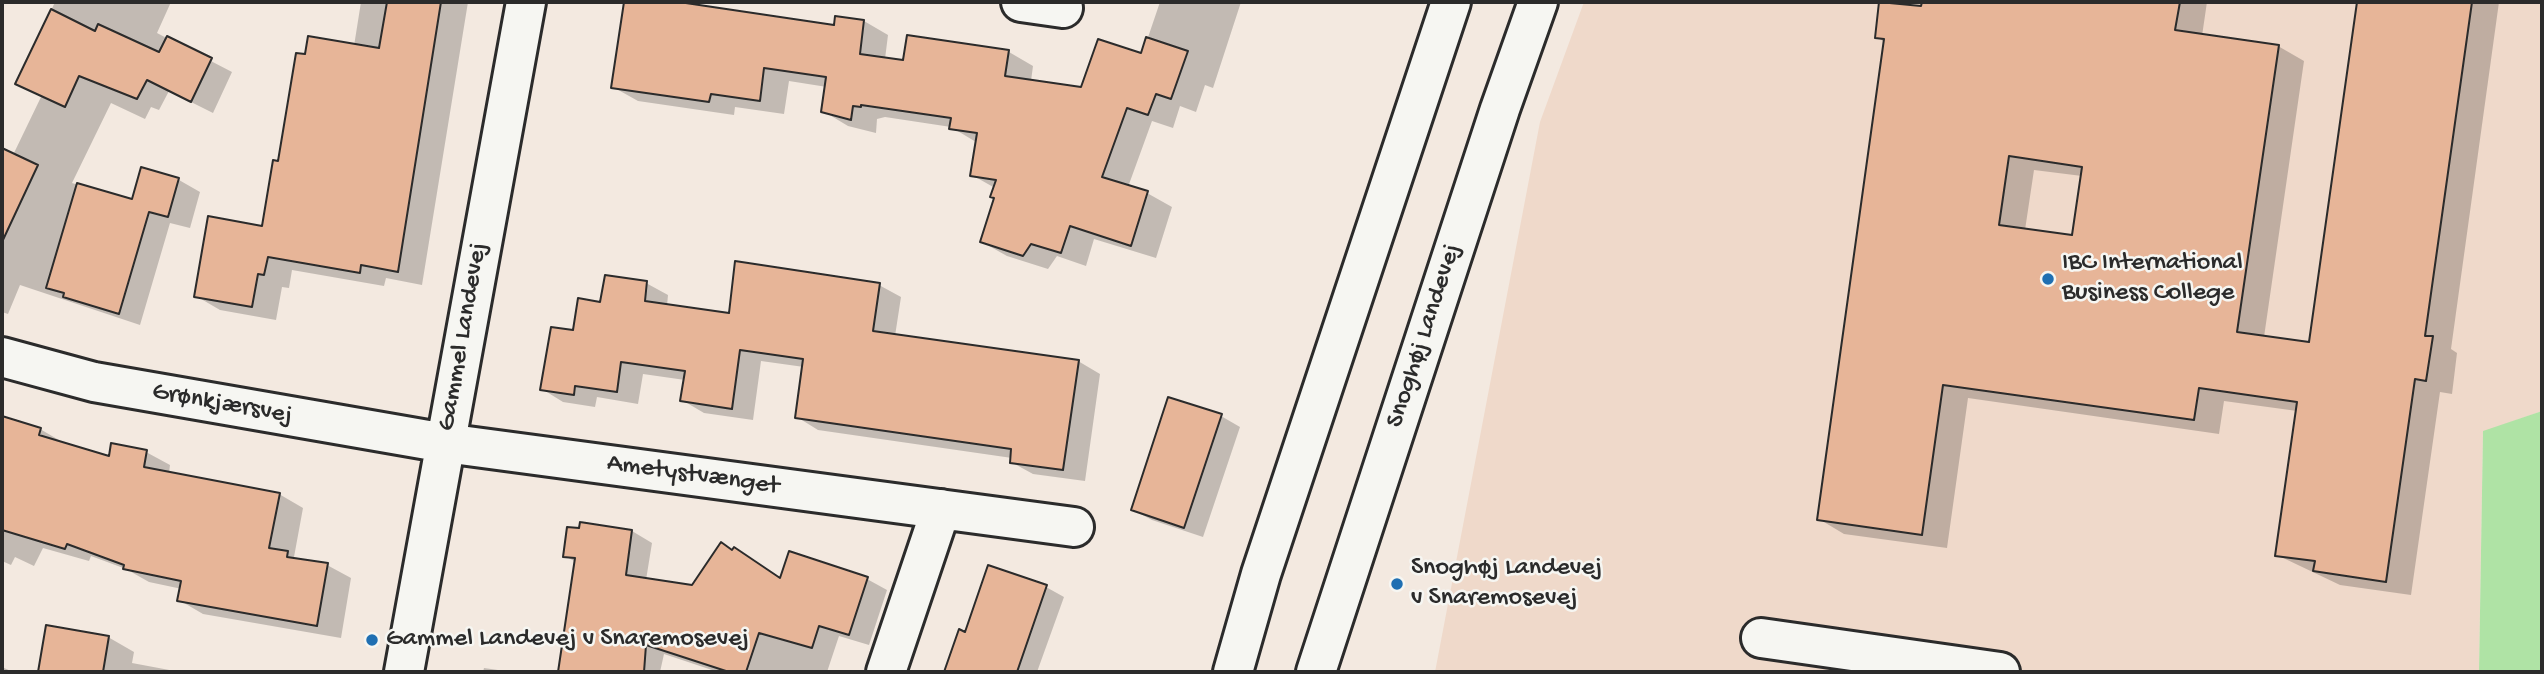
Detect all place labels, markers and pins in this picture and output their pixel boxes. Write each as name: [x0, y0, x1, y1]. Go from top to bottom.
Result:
place label: IBC International Business College: [2062, 248, 2243, 310]
marker: IBC International Business College: [2040, 271, 2056, 287]
place label: Snoghøj Landevej v Snaremosevej: [1411, 553, 1602, 614]
marker: Snoghøj Landevej v Snaremosevej: [1389, 576, 1405, 592]
place label: Gammel Landevej v Snaremosevej: [386, 624, 749, 656]
marker: Gammel Landevej v Snaremosevej: [364, 632, 380, 648]

